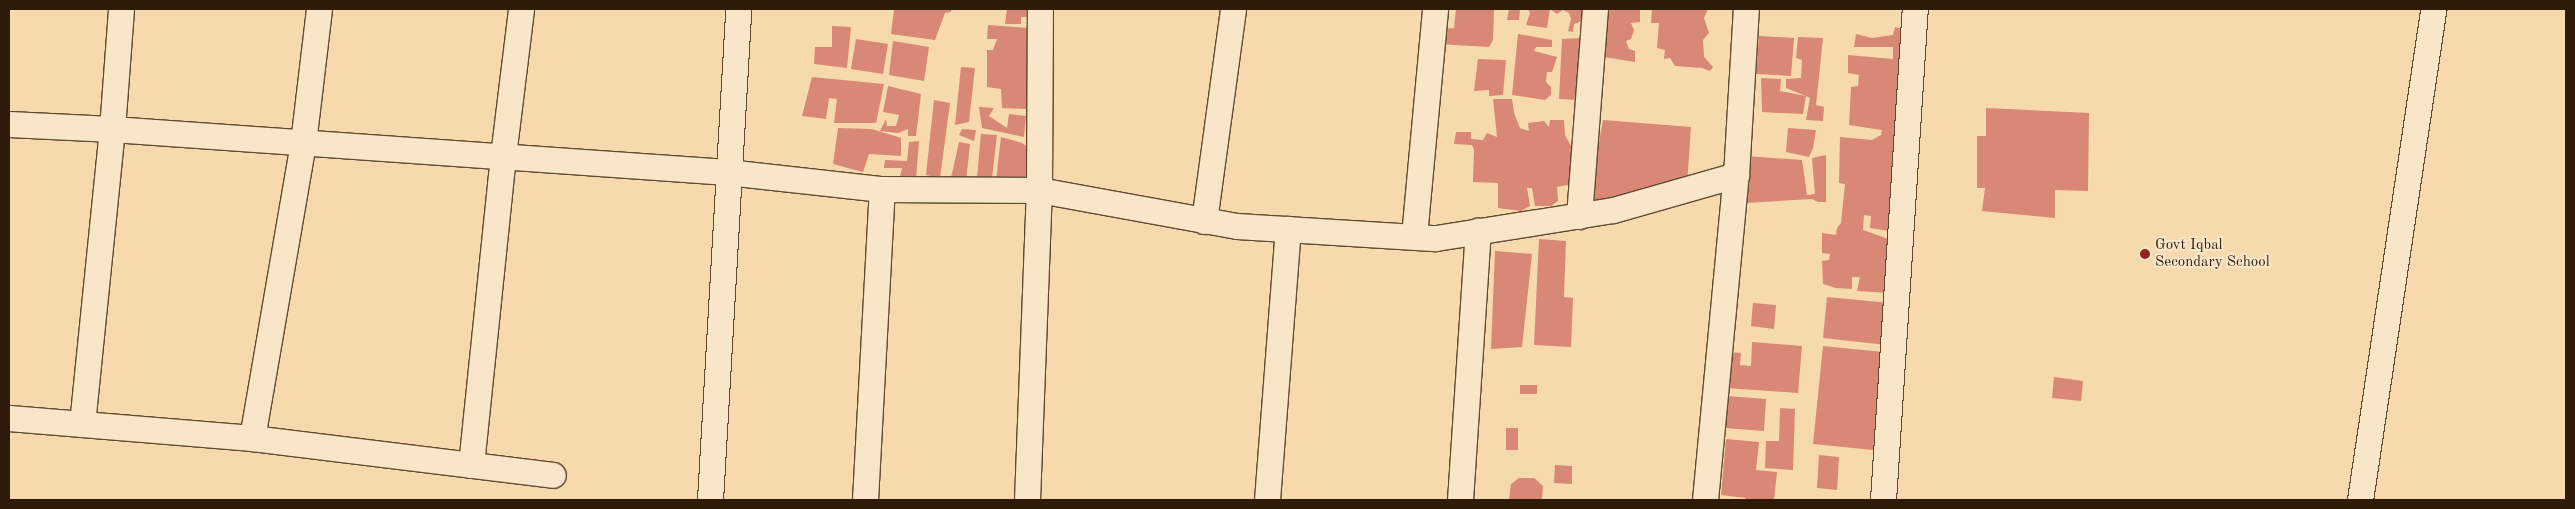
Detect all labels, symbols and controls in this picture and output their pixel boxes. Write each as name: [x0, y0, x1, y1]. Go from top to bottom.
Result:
place label: Govt Iqbal Secondary School: [2155, 236, 2270, 271]
marker: Govt Iqbal Secondary School: [2139, 248, 2151, 260]

